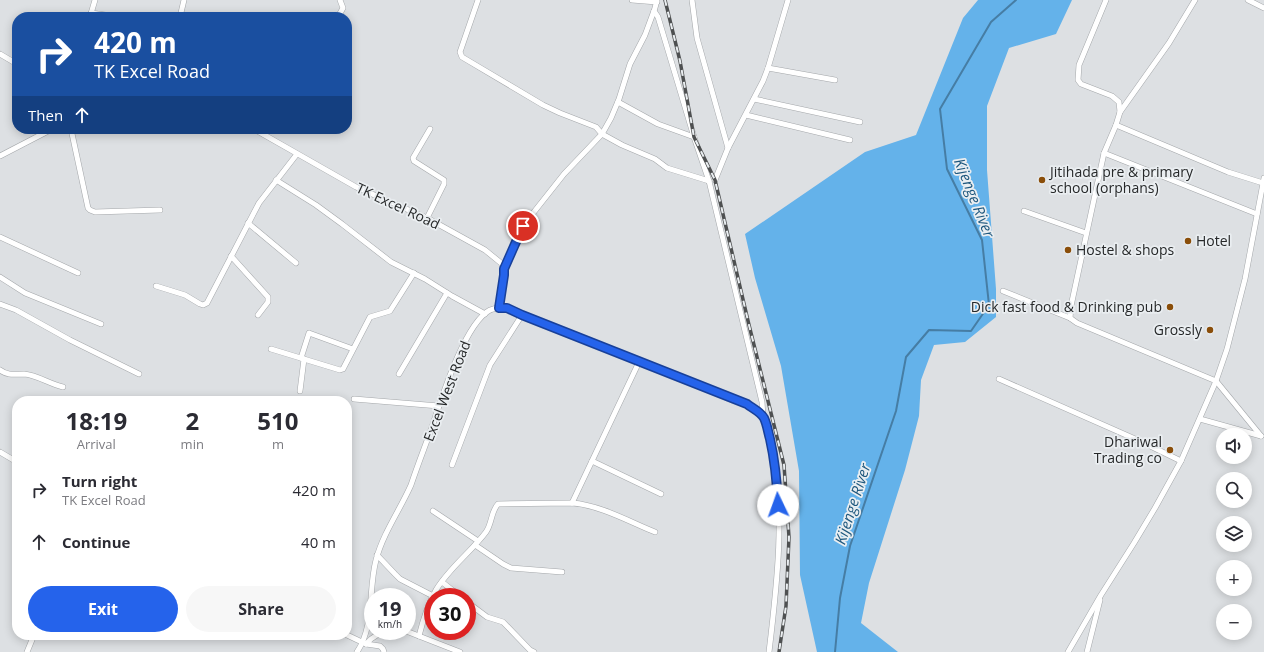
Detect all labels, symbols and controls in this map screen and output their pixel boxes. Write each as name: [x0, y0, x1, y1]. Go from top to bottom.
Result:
text: 420 m: [94, 23, 177, 61]
icon: right: [28, 28, 80, 80]
text: TK Excel Road: [94, 59, 210, 83]
icon: ahead: [71, 104, 93, 126]
text: Then: [28, 105, 63, 125]
water label: Kijenge River: [950, 155, 1000, 241]
place label: Jitihada pre & primary school (orphans): [1048, 162, 1194, 197]
marker: Jitihada pre & primary school (orphans): [1037, 175, 1047, 185]
street label: TK Excel Road: [353, 178, 443, 233]
pin: [506, 209, 540, 243]
icon: arrive: [512, 215, 534, 237]
place label: Hotel: [1196, 231, 1231, 250]
marker: Hotel: [1183, 236, 1193, 246]
place label: Hostel & shops: [1076, 240, 1175, 259]
marker: Hostel & shops: [1063, 245, 1073, 255]
place label: Dick fast food & Drinking pub: [971, 297, 1162, 316]
marker: Dick fast food & Drinking pub: [1165, 302, 1175, 312]
place label: Grossly: [1154, 320, 1203, 339]
marker: Grossly: [1205, 325, 1215, 335]
street label: Excel West Road: [419, 338, 474, 444]
text: 18:19: [65, 404, 127, 437]
text: 2: [185, 404, 199, 437]
text: 510: [257, 404, 299, 437]
map controls: [1216, 428, 1252, 640]
button: sound: [1216, 428, 1252, 464]
place label: Dhariwal Trading co: [1094, 432, 1162, 467]
text: Arrival: [77, 435, 116, 453]
text: min: [181, 435, 204, 453]
text: m: [272, 435, 284, 453]
marker: Dhariwal Trading co: [1165, 445, 1175, 455]
water label: Kijenge River: [830, 460, 875, 547]
text: Turn right: [62, 471, 137, 491]
button: search: [1216, 472, 1252, 508]
icon: right: [28, 479, 50, 501]
text: 420 m: [292, 480, 336, 500]
position arrow: [757, 484, 799, 526]
text: TK Excel Road: [62, 491, 146, 509]
button: layers: [1216, 516, 1252, 552]
icon: ahead: [28, 531, 50, 553]
text: Continue: [62, 532, 130, 552]
text: 40 m: [301, 532, 336, 552]
button: +: [1216, 560, 1252, 596]
button: Exit: [28, 586, 178, 632]
button: Share: [186, 586, 336, 632]
speed limit sign: 30: [424, 588, 476, 640]
text: 19: [379, 595, 401, 622]
button: −: [1216, 604, 1252, 640]
text: km/h: [378, 617, 402, 631]

